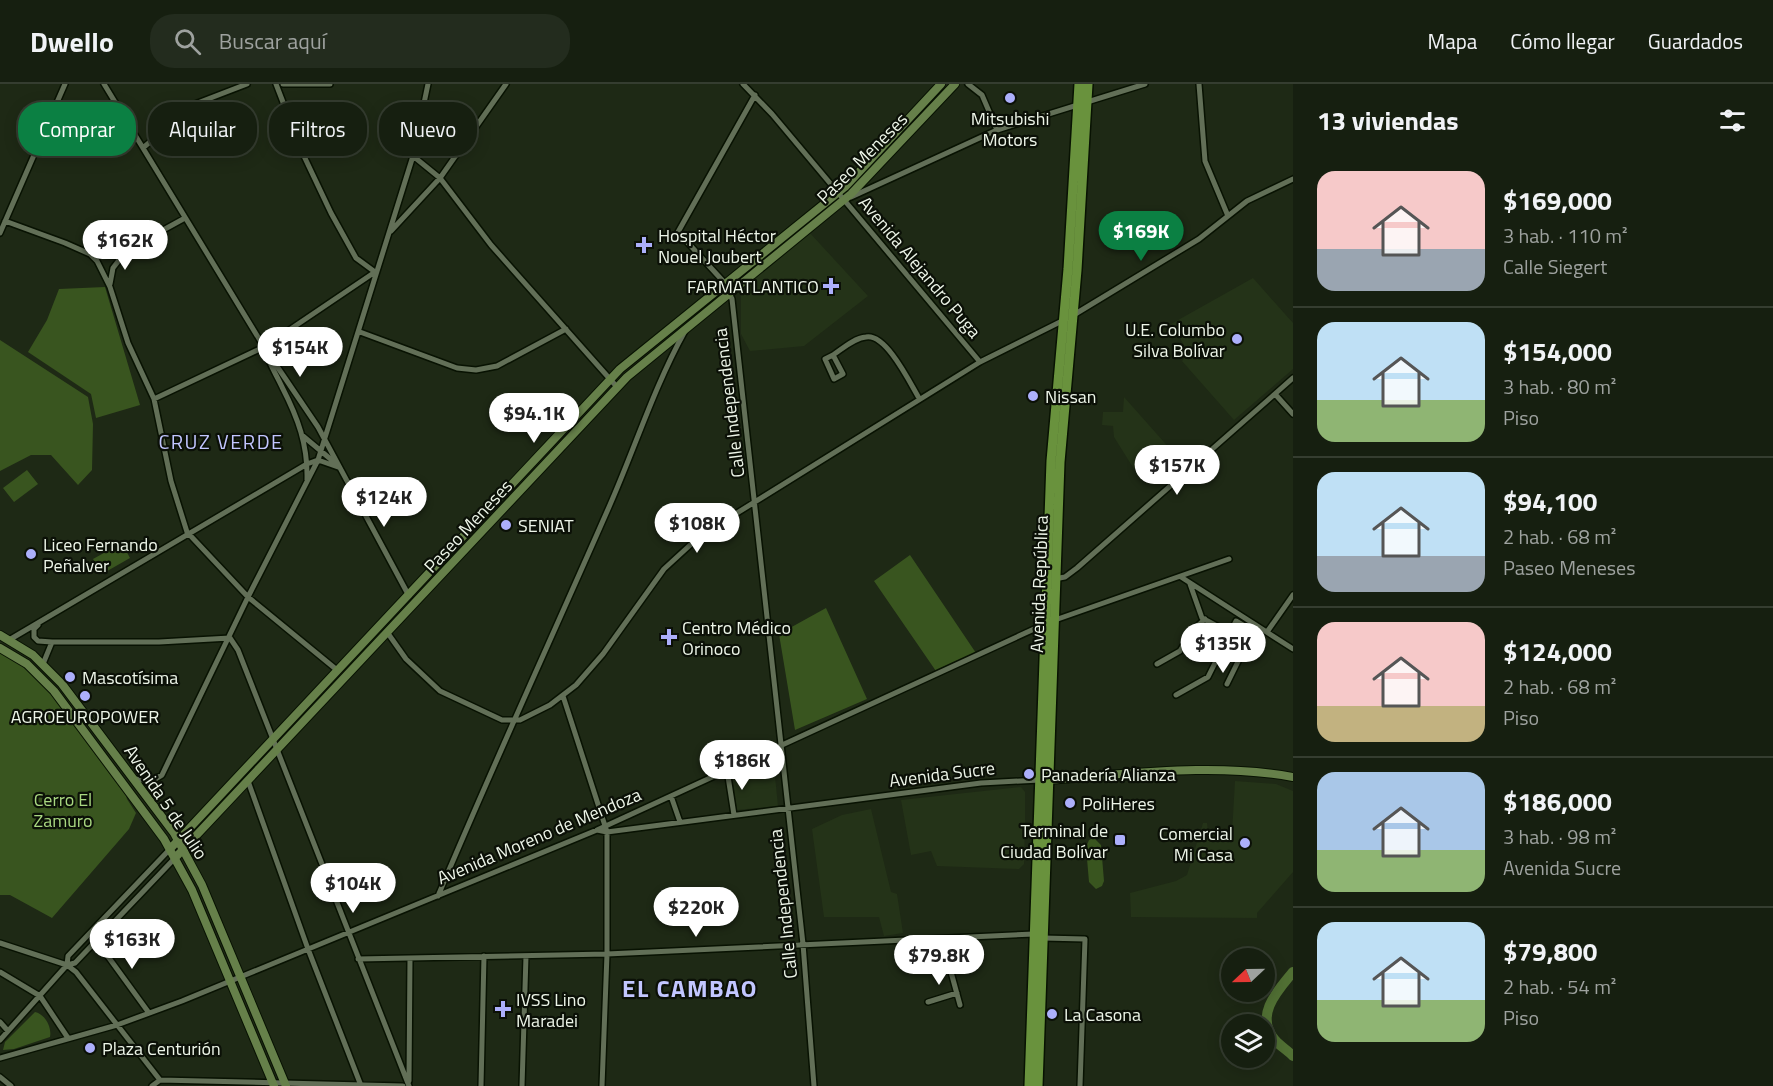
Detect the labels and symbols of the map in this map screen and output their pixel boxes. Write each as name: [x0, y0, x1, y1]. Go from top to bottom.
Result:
marker: Mitsubishi Motors: [1003, 91, 1017, 105]
place label: Mitsubishi Motors: [971, 105, 1049, 153]
street label: Paseo Meneses: [810, 106, 914, 210]
street label: Avenida Alejandro Puga: [852, 190, 988, 344]
pin: $169K: [1099, 211, 1183, 262]
pin: $162K: [83, 220, 167, 271]
place label: Hospital Héctor Nouel Joubert: [658, 222, 776, 270]
marker: Hospital Héctor Nouel Joubert: [635, 236, 653, 254]
place label: FARMATLANTICO: [687, 273, 819, 300]
marker: FARMATLANTICO: [824, 279, 838, 293]
place label: U.E. Columbo Silva Bolívar: [1125, 316, 1225, 364]
pin: $154K: [258, 327, 342, 378]
street label: Calle Independencia: [706, 327, 752, 479]
marker: U.E. Columbo Silva Bolívar: [1230, 332, 1244, 346]
place label: Nissan: [1045, 383, 1097, 410]
marker: Nissan: [1026, 389, 1040, 403]
pin: $94.1K: [485, 393, 583, 444]
district label: CRUZ VERDE: [158, 426, 284, 457]
pin: $157K: [1135, 445, 1219, 496]
street label: Paseo Meneses: [417, 473, 519, 579]
pin: $124K: [342, 477, 426, 528]
pin: $108K: [655, 503, 739, 554]
place label: SENIAT: [518, 512, 574, 539]
street label: Avenida República: [1023, 515, 1055, 653]
marker: SENIAT: [499, 518, 513, 532]
place label: Liceo Fernando Peñalver: [43, 531, 158, 579]
marker: Liceo Fernando Peñalver: [24, 547, 38, 561]
place label: Centro Médico Orinoco: [682, 614, 791, 662]
pin: $135K: [1181, 623, 1265, 674]
marker: Centro Médico Orinoco: [660, 628, 678, 646]
place label: Mascotísima: [82, 664, 178, 691]
marker: Mascotísima: [63, 670, 77, 684]
marker: AGROEUROPOWER: [78, 689, 92, 703]
place label: AGROEUROPOWER: [11, 703, 159, 730]
street label: Avenida 5 de Julio: [118, 739, 214, 865]
pin: $186K: [700, 740, 784, 791]
street label: Avenida Sucre: [888, 754, 996, 794]
place label: Panadería Alianza: [1041, 761, 1176, 788]
marker: Panadería Alianza: [1022, 767, 1036, 781]
street label: Avenida Moreno de Mendoza: [433, 781, 645, 891]
park label: Cerro El Zamuro: [34, 786, 92, 834]
place label: PoliHeres: [1082, 790, 1155, 817]
marker: PoliHeres: [1063, 796, 1077, 810]
place label: Terminal de Ciudad Bolívar: [1000, 817, 1108, 865]
place label: Comercial Mi Casa: [1159, 820, 1233, 868]
street label: Calle Independencia: [762, 828, 804, 980]
marker: Terminal de Ciudad Bolívar: [1113, 833, 1127, 847]
marker: Comercial Mi Casa: [1238, 836, 1252, 850]
pin: $104K: [311, 863, 395, 914]
pin: $220K: [654, 887, 738, 938]
pin: $163K: [90, 919, 174, 970]
pin: $79.8K: [890, 935, 988, 986]
north arrow: [1221, 948, 1275, 1002]
district label: EL CAMBAO: [622, 970, 758, 1006]
place label: IVSS Lino Maradei: [516, 986, 586, 1034]
marker: IVSS Lino Maradei: [494, 1000, 512, 1018]
place label: La Casona: [1064, 1001, 1141, 1028]
marker: La Casona: [1045, 1007, 1059, 1021]
place label: Plaza Centurión: [102, 1035, 221, 1062]
marker: Plaza Centurión: [83, 1041, 97, 1055]

